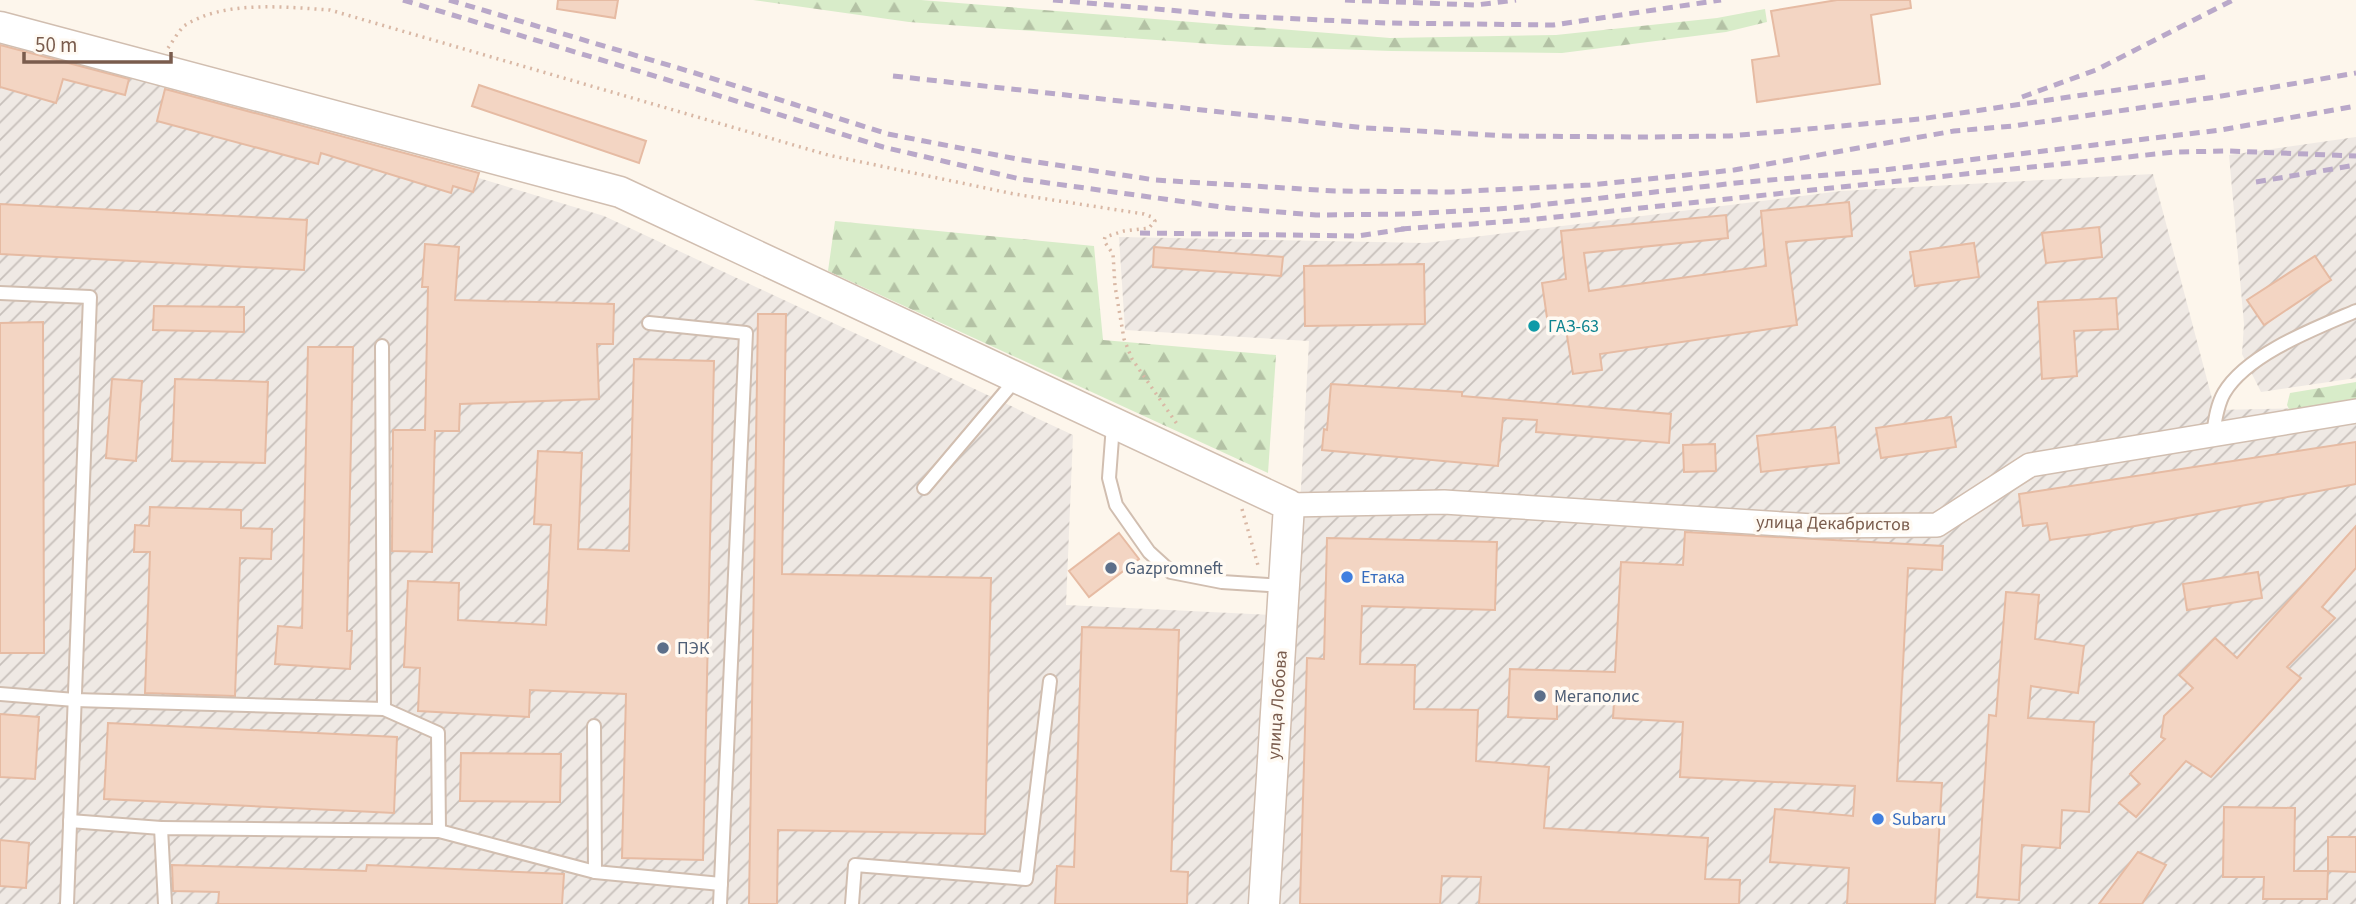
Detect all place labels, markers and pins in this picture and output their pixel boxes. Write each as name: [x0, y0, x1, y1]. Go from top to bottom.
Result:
place label: ГАЗ-63: [1548, 314, 1599, 339]
marker: ГАЗ-63: [1526, 318, 1542, 334]
place label: Gazpromneft: [1125, 556, 1223, 581]
marker: Gazpromneft: [1103, 560, 1119, 576]
place label: Етака: [1361, 565, 1405, 590]
marker: Етака: [1339, 569, 1355, 585]
place label: ПЭК: [677, 636, 710, 661]
marker: ПЭК: [655, 640, 671, 656]
place label: Мегаполис: [1554, 684, 1640, 709]
marker: Мегаполис: [1532, 688, 1548, 704]
place label: Subaru: [1892, 807, 1946, 832]
marker: Subaru: [1870, 811, 1886, 827]

